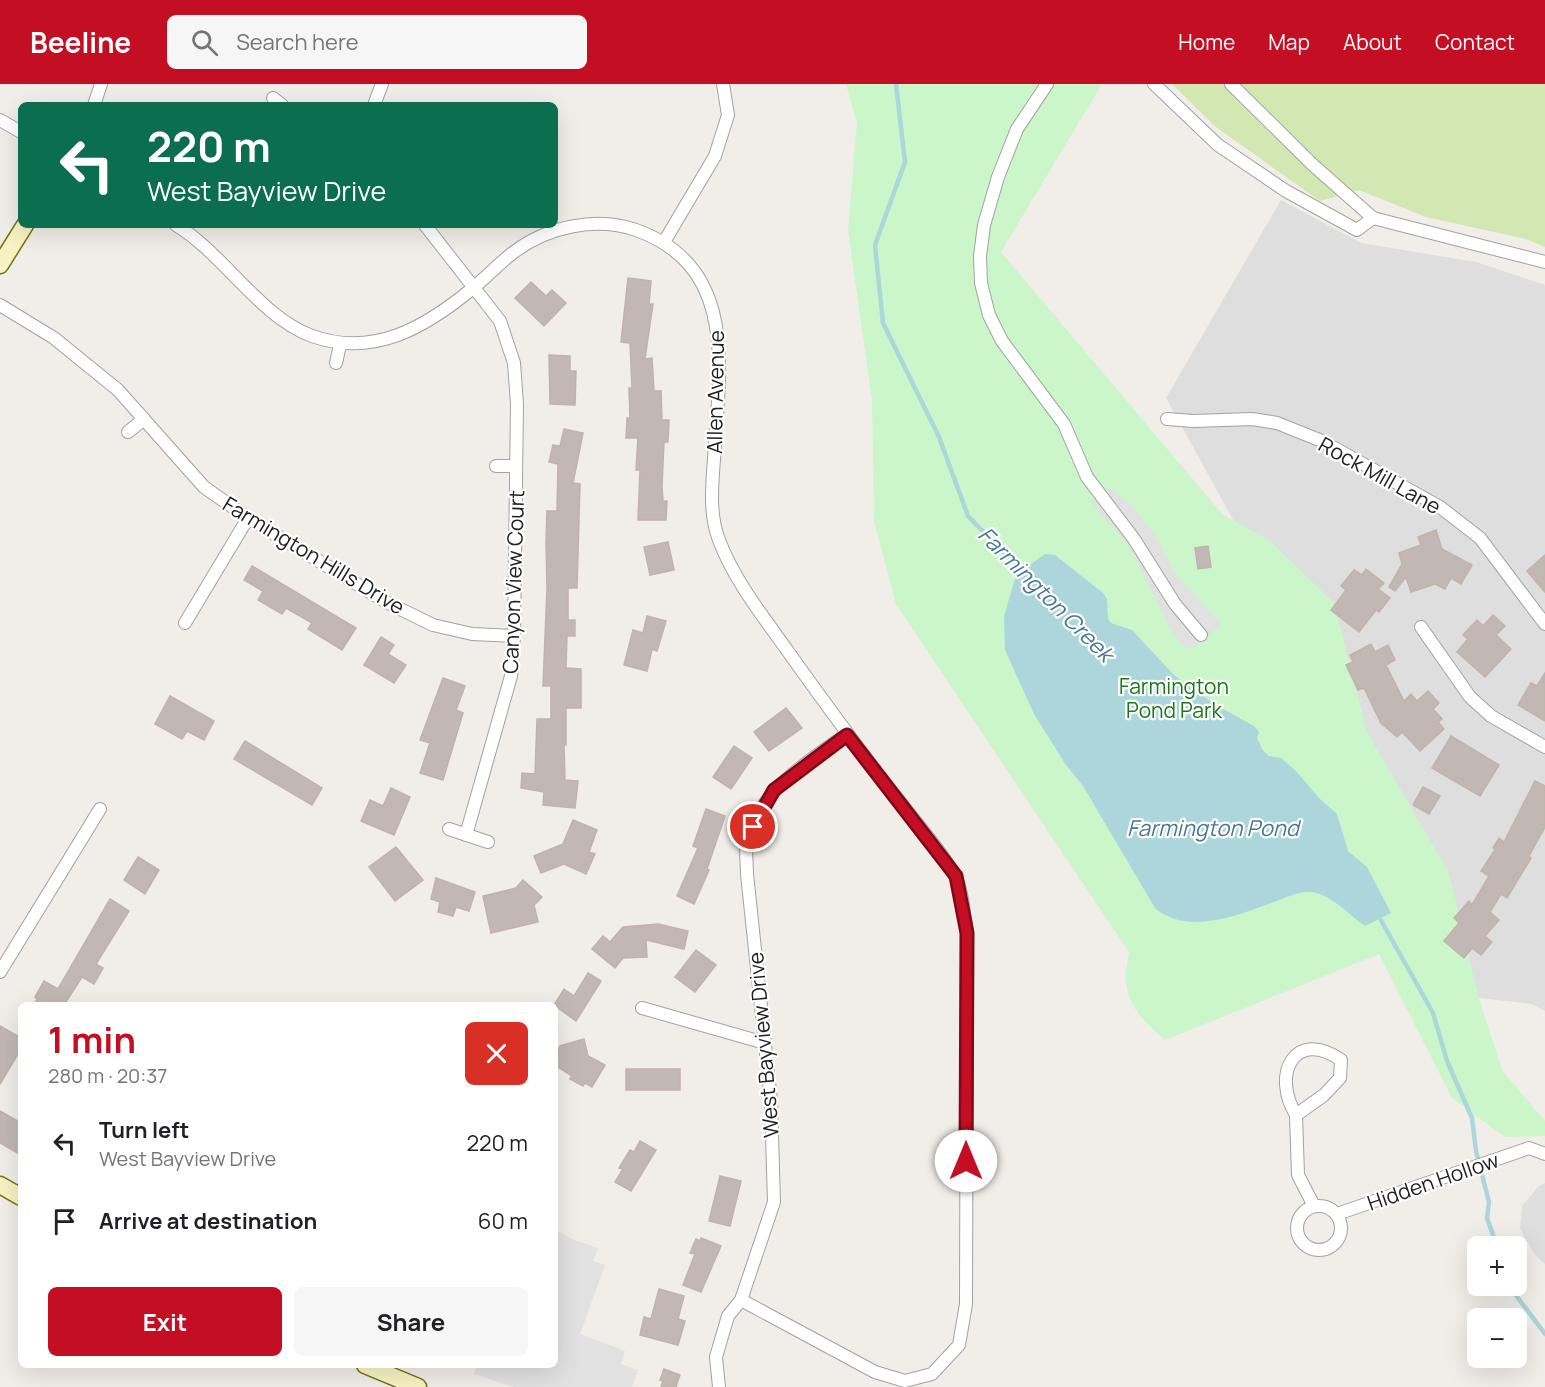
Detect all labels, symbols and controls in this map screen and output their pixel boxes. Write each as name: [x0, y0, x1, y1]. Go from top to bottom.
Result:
search box: [167, 15, 587, 69]
text: Beeline: [30, 23, 131, 61]
icon: search: [188, 26, 221, 59]
text: Search here: [236, 27, 359, 57]
text: Home: [1178, 28, 1235, 56]
text: Map: [1268, 28, 1310, 56]
text: About: [1343, 28, 1402, 56]
text: Contact: [1435, 28, 1515, 56]
text: 220 m: [147, 117, 271, 175]
icon: left: [48, 126, 126, 204]
text: West Bayview Drive: [147, 172, 386, 209]
street label: Allen Avenue: [700, 330, 730, 454]
street label: Rock Mill Lane: [1314, 430, 1446, 520]
street label: Farmington Hills Drive: [218, 490, 410, 620]
street label: Canyon View Court: [496, 490, 530, 674]
water label: Farmington Creek: [972, 520, 1122, 670]
park label: Farmington Pond Park: [1119, 672, 1229, 724]
pin: [727, 801, 778, 852]
icon: arrive: [736, 810, 769, 843]
water label: Farmington Pond: [1127, 813, 1302, 843]
street label: West Bayview Drive: [741, 951, 785, 1139]
text: 1 min: [48, 1015, 136, 1064]
button: close: [465, 1022, 528, 1085]
text: 280 m · 20:37: [48, 1062, 167, 1089]
text: Turn left: [99, 1115, 189, 1145]
icon: left: [48, 1127, 81, 1160]
text: 220 m: [466, 1128, 528, 1158]
position arrow: [934, 1129, 998, 1193]
text: West Bayview Drive: [99, 1145, 276, 1172]
street label: Hidden Hollow: [1363, 1145, 1503, 1217]
icon: arrive: [48, 1205, 81, 1238]
text: Arrive at destination: [99, 1206, 317, 1236]
text: 60 m: [478, 1206, 528, 1236]
map controls: [1467, 1236, 1527, 1368]
button: +: [1467, 1236, 1527, 1296]
button: Exit: [48, 1287, 282, 1356]
button: Share: [294, 1287, 528, 1356]
button: −: [1467, 1308, 1527, 1368]

